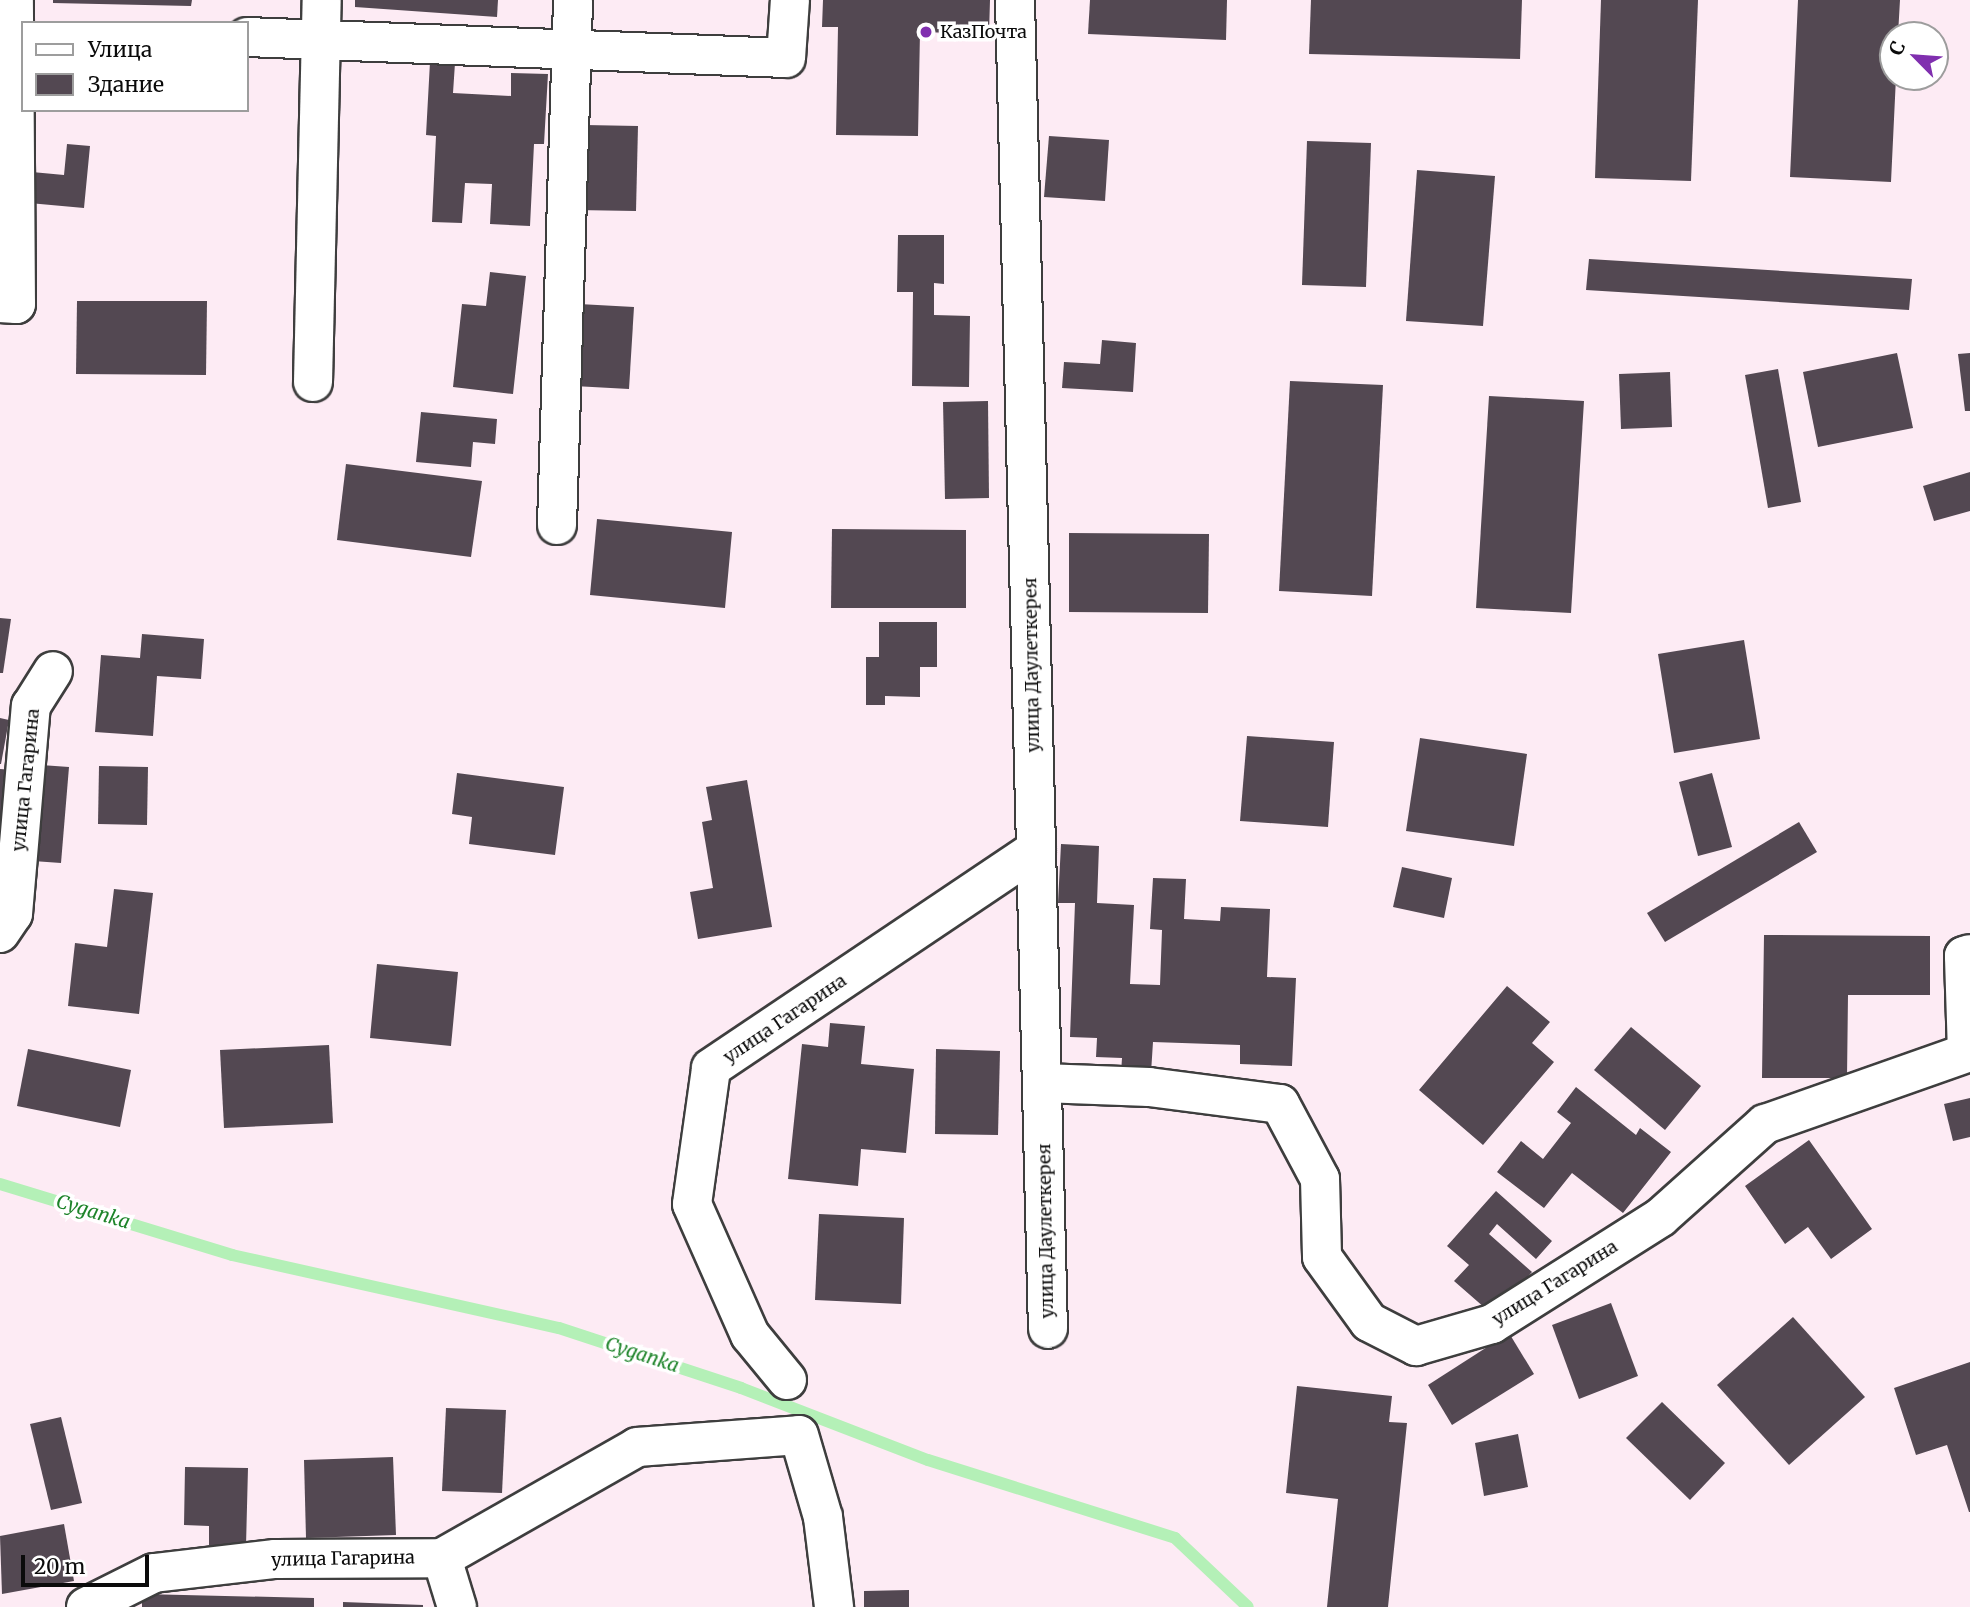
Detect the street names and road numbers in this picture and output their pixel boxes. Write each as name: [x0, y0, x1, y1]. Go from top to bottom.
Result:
street label: улица Даулеткерея: [1020, 577, 1044, 753]
street label: улица Гагарина: [8, 707, 44, 853]
street label: улица Гагарина: [719, 970, 851, 1068]
street label: улица Даулеткерея: [1034, 1143, 1058, 1319]
street label: улица Гагарина: [1488, 1236, 1622, 1330]
street label: улица Гагарина: [271, 1547, 415, 1571]

